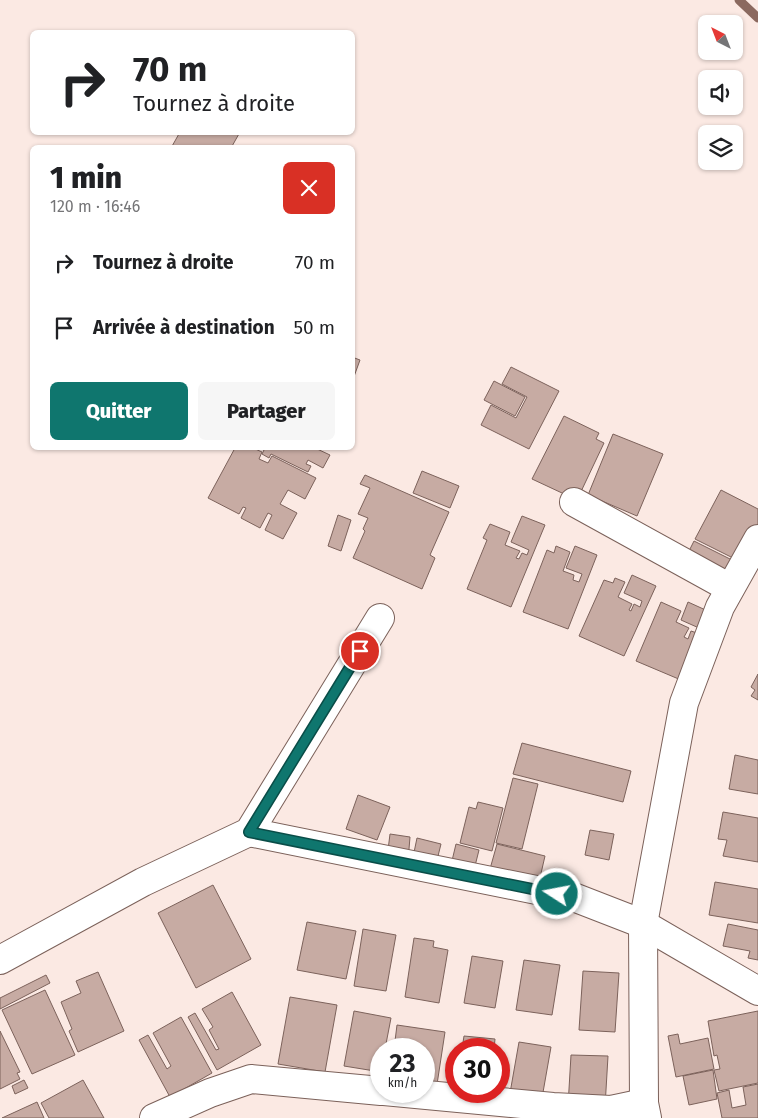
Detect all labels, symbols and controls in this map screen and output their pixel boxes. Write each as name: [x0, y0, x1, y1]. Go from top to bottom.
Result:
north arrow: [698, 15, 742, 60]
map controls: [698, 15, 743, 170]
text: 70 m: [133, 48, 207, 90]
icon: right: [50, 50, 115, 115]
button: sound: [698, 70, 743, 115]
text: Tournez à droite: [133, 90, 295, 117]
button: layers: [698, 125, 743, 170]
text: 1 min: [50, 160, 122, 196]
button: close: [283, 162, 335, 214]
text: 120 m · 16:46: [50, 197, 140, 216]
icon: right: [50, 249, 78, 277]
text: Tournez à droite: [93, 251, 234, 274]
text: 70 m: [295, 251, 335, 274]
icon: arrive: [50, 314, 78, 342]
text: Arrivée à destination: [93, 316, 275, 339]
text: 50 m: [294, 316, 335, 339]
button: Quitter: [50, 382, 188, 440]
button: Partager: [198, 382, 335, 440]
pin: [339, 630, 381, 672]
icon: arrive: [346, 637, 374, 665]
position arrow: [530, 867, 582, 919]
speed limit sign: 30: [445, 1038, 510, 1103]
text: 23: [390, 1049, 415, 1079]
text: km/h: [388, 1076, 417, 1090]

